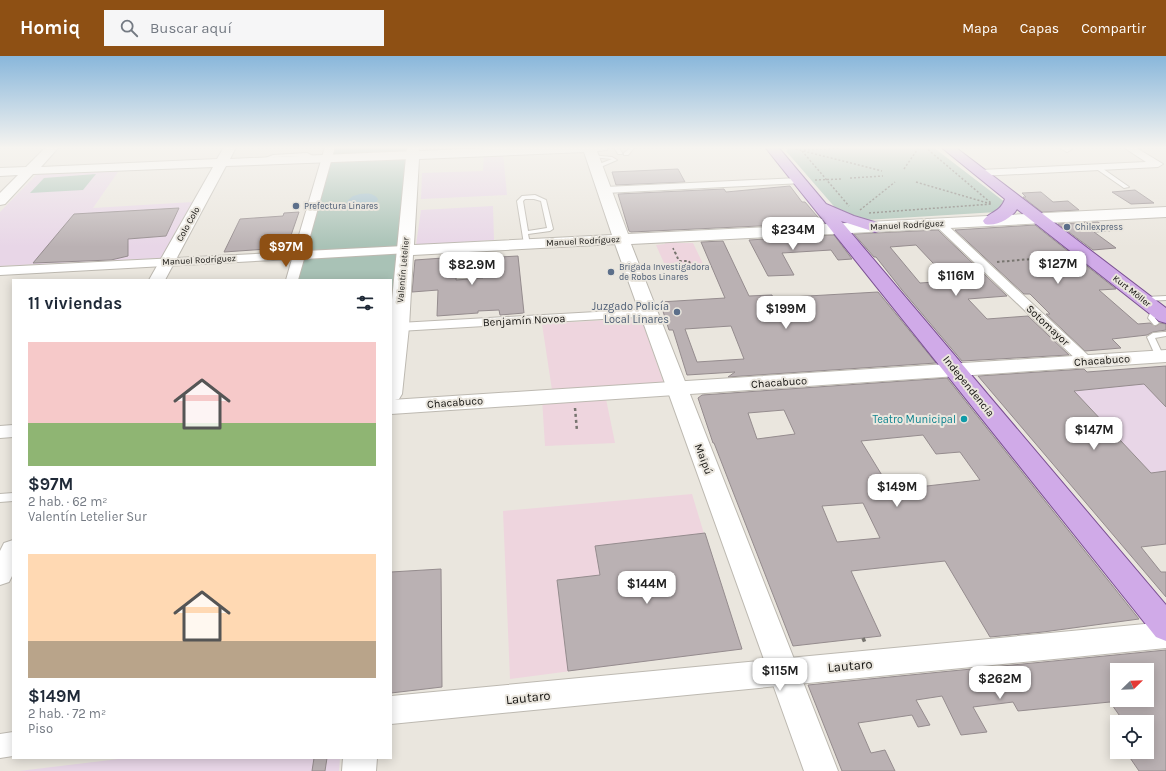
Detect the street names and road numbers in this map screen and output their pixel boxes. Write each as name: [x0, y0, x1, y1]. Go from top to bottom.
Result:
street label: Colo Colo: [174, 205, 202, 243]
street label: Manuel Rodríguez: [870, 218, 944, 232]
street label: Manuel Rodríguez: [546, 234, 620, 248]
street label: Valentín Letelier: [395, 236, 411, 303]
street label: Manuel Rodríguez: [162, 253, 236, 267]
street label: Kurt Möller: [1111, 273, 1153, 309]
street label: Sotomayor: [1023, 302, 1072, 349]
street label: Benjamín Novoa: [482, 312, 566, 329]
street label: Chacabuco: [1074, 352, 1130, 369]
street label: Independencia: [940, 353, 997, 419]
street label: Chacabuco: [751, 374, 807, 391]
street label: Chacabuco: [427, 394, 483, 411]
street label: Maipú: [692, 442, 715, 476]
street label: Lautaro: [827, 656, 873, 675]
street label: Lautaro: [505, 688, 551, 707]

